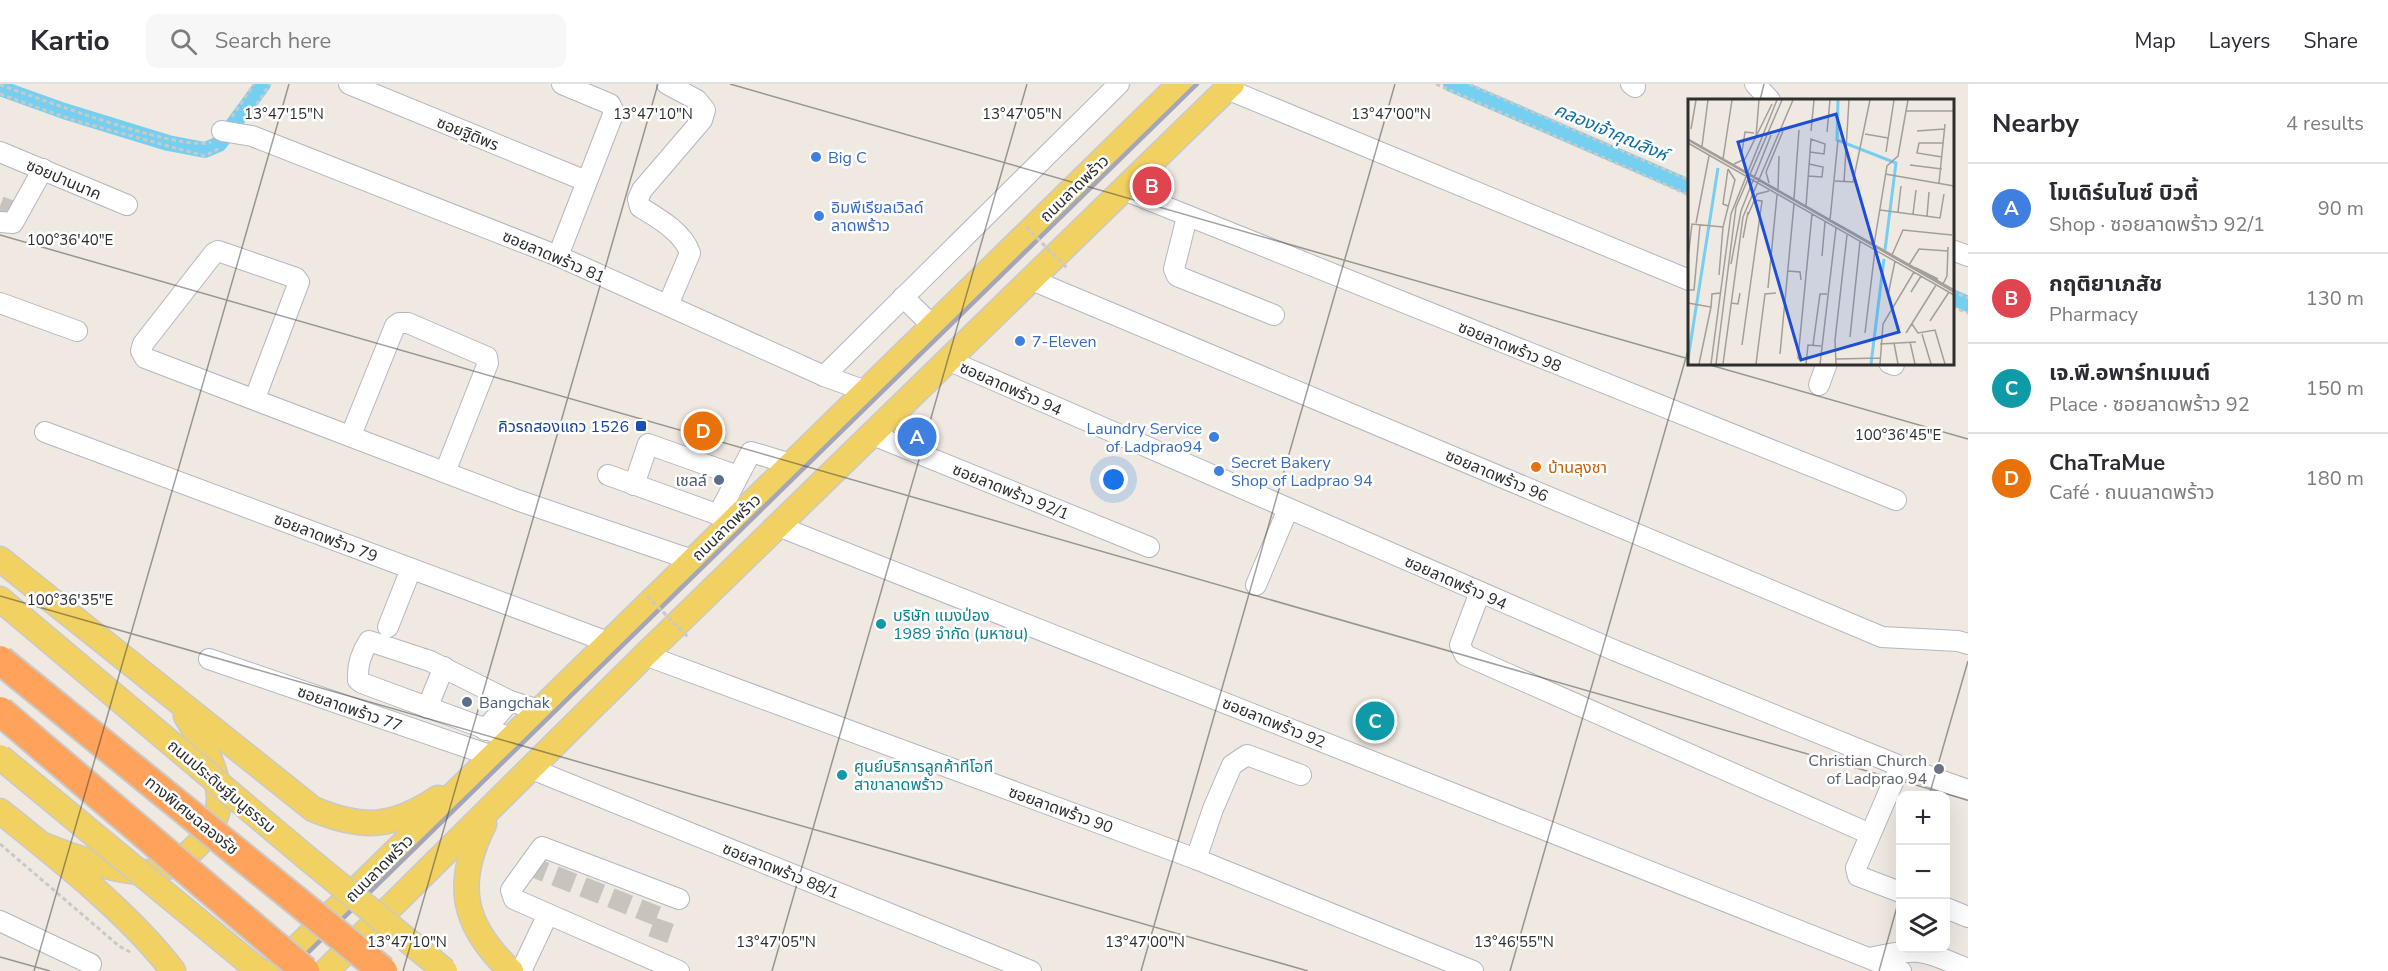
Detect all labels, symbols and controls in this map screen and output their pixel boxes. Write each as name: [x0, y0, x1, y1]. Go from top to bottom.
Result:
search box: [146, 14, 566, 68]
text: Kartio: [30, 22, 110, 60]
icon: search: [167, 25, 200, 58]
text: Search here: [215, 26, 331, 56]
text: Map: [2134, 27, 2176, 55]
text: Layers: [2209, 27, 2270, 55]
text: Share: [2303, 27, 2358, 55]
water label: คลองเจ้าคุณสิงห์: [1551, 97, 1674, 168]
inset map: [1688, 99, 1953, 364]
text: 13°47'15"N: [244, 104, 324, 124]
text: 13°47'10"N: [613, 104, 693, 124]
text: 13°47'05"N: [982, 104, 1062, 124]
text: 13°47'00"N: [1351, 104, 1431, 124]
text: Nearby: [1992, 106, 2079, 141]
text: 4 results: [2286, 110, 2364, 137]
street label: ซอยฐิติพร: [433, 111, 502, 156]
place label: Big C: [828, 147, 867, 169]
marker: Big C: [809, 150, 823, 164]
street label: ถนนลาดพร้าว: [1035, 150, 1114, 227]
street label: ซอยปานนาค: [23, 154, 105, 206]
pin: B: [1132, 164, 1172, 208]
text: โมเดิร์นไนซ์ บิวตี้: [2049, 178, 2198, 208]
text: A: [2004, 195, 2019, 222]
text: 90 m: [2318, 195, 2364, 222]
place label: อิมพีเรียลเวิลด์ ลาดพร้าว: [831, 197, 924, 237]
marker: อิมพีเรียลเวิลด์ ลาดพร้าว: [812, 209, 826, 223]
text: Shop · ซอยลาดพร้าว 92/1: [2049, 211, 2265, 238]
street label: ซอยลาดพร้าว 81: [499, 225, 608, 288]
text: 100°36'40"E: [27, 230, 113, 250]
text: กฤติยาเภสัช: [2049, 269, 2162, 299]
text: B: [2005, 285, 2018, 312]
text: 130 m: [2306, 285, 2364, 312]
text: Pharmacy: [2049, 301, 2138, 328]
street label: ซอยลาดพร้าว 98: [1455, 316, 1565, 378]
place label: 7-Eleven: [1032, 331, 1097, 353]
marker: 7-Eleven: [1013, 334, 1027, 348]
street label: ซอยลาดพร้าว 94: [956, 357, 1066, 421]
text: เจ.พี.อพาร์ทเมนต์: [2049, 358, 2210, 388]
text: C: [2005, 375, 2018, 402]
text: 150 m: [2306, 375, 2364, 402]
text: Place · ซอยลาดพร้าว 92: [2049, 391, 2250, 418]
pin: D: [684, 408, 722, 454]
pin: A: [898, 414, 936, 460]
place label: คิวรถสองแถว 1526: [498, 416, 629, 438]
place label: Laundry Service of Ladprao94: [1087, 418, 1202, 458]
marker: คิวรถสองแถว 1526: [634, 419, 648, 433]
text: 100°36'45"E: [1855, 425, 1941, 445]
marker: Laundry Service of Ladprao94: [1207, 430, 1221, 444]
street label: ซอยลาดพร้าว 96: [1442, 444, 1551, 507]
text: ChaTraMue: [2049, 448, 2165, 478]
place label: Secret Bakery Shop of Ladprao 94: [1231, 452, 1373, 492]
place label: บ้านลุงชา: [1548, 457, 1607, 479]
street label: ซอยลาดพร้าว 92/1: [949, 459, 1072, 525]
marker: บ้านลุงชา: [1529, 460, 1543, 474]
marker: Secret Bakery Shop of Ladprao 94: [1212, 464, 1226, 478]
your location: [1099, 465, 1128, 494]
text: D: [2004, 465, 2019, 492]
text: 180 m: [2306, 465, 2364, 492]
place label: เชลล์: [675, 470, 707, 492]
marker: เชลล์: [712, 473, 726, 487]
text: Café · ถนนลาดพร้าว: [2049, 479, 2215, 506]
street label: ถนนลาดพร้าว: [687, 489, 766, 566]
street label: ซอยลาดพร้าว 79: [270, 508, 381, 568]
street label: ซอยลาดพร้าว 94: [1401, 551, 1511, 615]
text: 100°36'35"E: [27, 590, 113, 610]
place label: บริษัท แมงป่อง 1989 จำกัด (มหาชน): [893, 605, 1029, 645]
marker: บริษัท แมงป่อง 1989 จำกัด (มหาชน): [874, 617, 888, 631]
street label: ซอยลาดพร้าว 77: [294, 681, 405, 737]
place label: Bangchak: [479, 692, 551, 714]
street label: ซอยลาดพร้าว 92: [1219, 692, 1329, 754]
marker: Bangchak: [460, 695, 474, 709]
pin: C: [1356, 698, 1394, 744]
street label: ถนนประดิษฐ์มนูธรรม: [163, 735, 280, 839]
place label: Christian Church of Ladprao 94: [1808, 750, 1927, 790]
place label: ศูนย์บริการลูกค้าทีโอที สาขาลาดพร้าว: [854, 756, 993, 796]
marker: Christian Church of Ladprao 94: [1932, 762, 1946, 776]
marker: ศูนย์บริการลูกค้าทีโอที สาขาลาดพร้าว: [835, 768, 849, 782]
street label: ทางพิเศษฉลองรัช: [140, 771, 243, 860]
street label: ซอยลาดพร้าว 90: [1005, 781, 1116, 839]
map controls: [1896, 791, 1950, 953]
button: +: [1896, 791, 1950, 845]
street label: ถนนลาดพร้าว: [341, 830, 419, 908]
street label: ซอยลาดพร้าว 88/1: [719, 838, 842, 904]
button: −: [1896, 845, 1950, 899]
button: layers: [1896, 899, 1950, 953]
text: 13°47'10"N: [367, 932, 447, 952]
text: 13°47'05"N: [736, 932, 816, 952]
text: 13°47'00"N: [1105, 932, 1185, 952]
text: 13°46'55"N: [1474, 932, 1554, 952]

